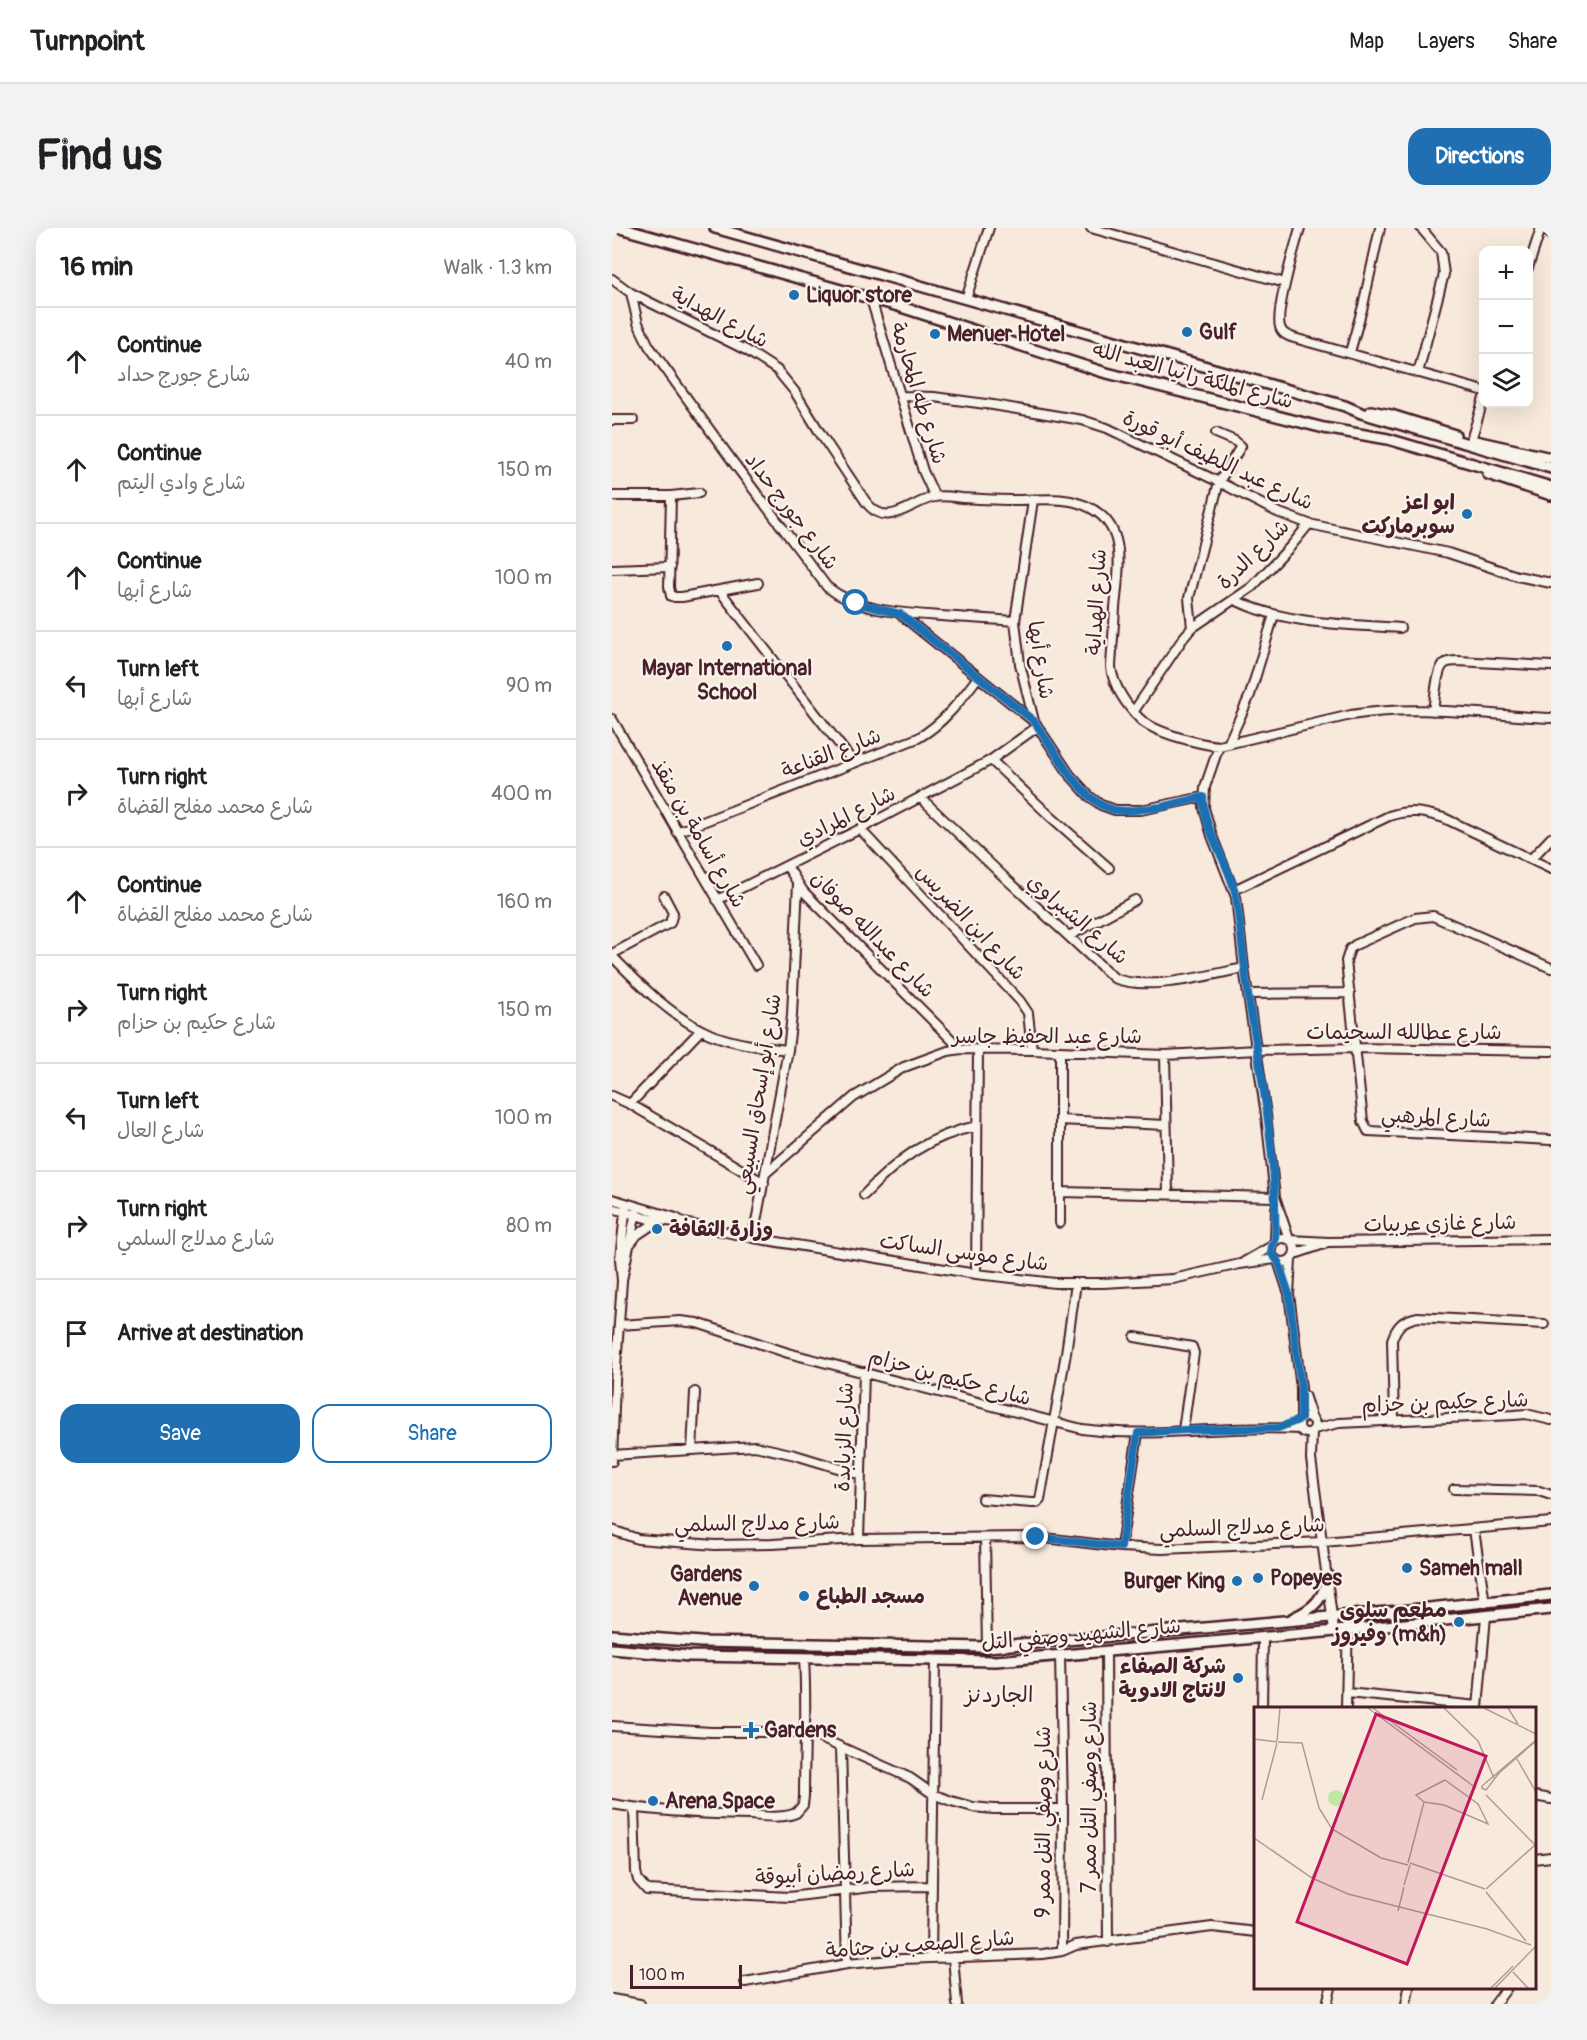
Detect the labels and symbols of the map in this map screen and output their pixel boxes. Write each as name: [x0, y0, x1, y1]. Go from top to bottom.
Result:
street label: شارع الهداية: [666, 281, 773, 355]
place label: Liquor store: [806, 282, 913, 309]
marker: Liquor store: [787, 288, 801, 302]
street label: شارع طه المحارمة: [883, 319, 953, 468]
place label: Gulf: [1199, 319, 1237, 346]
place label: Menuer Hotel: [947, 321, 1065, 348]
marker: Gulf: [1180, 325, 1194, 339]
marker: Menuer Hotel: [928, 327, 942, 341]
street label: شارع الملكة رانيا العبد الله: [1089, 336, 1296, 416]
street label: شارع عبد اللطيف أبو قورة: [1118, 404, 1317, 517]
street label: شارع جورج حداد: [738, 447, 845, 576]
place label: ابو اعز سوبرماركت: [1362, 489, 1455, 540]
marker: ابو اعز سوبرماركت: [1460, 507, 1474, 521]
street label: شارع الدرة: [1211, 513, 1296, 596]
street label: شارع الهداية: [1080, 548, 1114, 656]
route start: [842, 589, 868, 615]
street label: شارع أبها: [1020, 619, 1060, 701]
marker: Mayar International School: [720, 639, 734, 653]
place label: Mayar International School: [642, 655, 812, 706]
street label: شارع القناعة: [777, 722, 885, 786]
street label: شارع أسامة بن منقذ: [644, 754, 752, 913]
street label: شارع المرادي: [792, 780, 901, 854]
street label: شارع ابن الضريس: [909, 858, 1031, 987]
street label: شارع عبدالله صوفان: [804, 865, 940, 1004]
street label: شارع الشبراوي: [1021, 868, 1134, 971]
street label: شارع أبو إسحاق السبيعي: [729, 992, 793, 1197]
street label: شارع عطالله السحيمات: [1306, 1019, 1502, 1047]
street label: شارع عبد الحفيظ جاسر: [950, 1023, 1142, 1051]
street label: شارع المرهبي: [1380, 1101, 1492, 1139]
street label: شارع غازي عربيات: [1363, 1209, 1517, 1239]
place label: وزارة الثقافة: [669, 1216, 773, 1243]
marker: وزارة الثقافة: [650, 1222, 664, 1236]
street label: شارع موسى الساكت: [878, 1227, 1050, 1279]
street label: شارع حكيم بن حزام: [865, 1343, 1034, 1414]
street label: شارع الزبابدة: [829, 1382, 861, 1492]
street label: شارع حكيم بن حزام: [1361, 1386, 1529, 1421]
street label: شارع مدلاج السلمي: [674, 1509, 840, 1543]
street label: شارع مدلاج السلمي: [1159, 1511, 1325, 1549]
route end: [1022, 1523, 1048, 1549]
place label: Sameh mall: [1419, 1555, 1523, 1582]
place label: Gardens Avenue: [670, 1561, 743, 1612]
marker: Sameh mall: [1400, 1561, 1414, 1575]
place label: Popeyes: [1270, 1565, 1342, 1592]
place label: Burger King: [1123, 1568, 1225, 1595]
marker: Popeyes: [1251, 1571, 1265, 1585]
marker: Burger King: [1230, 1574, 1244, 1588]
marker: Gardens Avenue: [747, 1579, 761, 1593]
place label: مسجد الطباع: [816, 1583, 925, 1610]
marker: مسجد الطباع: [797, 1589, 811, 1603]
place label: مطعم سلوى وفيروز (m&h): [1331, 1597, 1447, 1648]
street label: شارع الشهيد وصفي التل: [980, 1612, 1183, 1662]
marker: مطعم سلوى وفيروز (m&h): [1452, 1615, 1466, 1629]
place label: شركة الصفاء لانتاج الادوية: [1119, 1653, 1226, 1704]
marker: شركة الصفاء لانتاج الادوية: [1231, 1671, 1245, 1685]
district label: الجاردنز: [963, 1681, 1033, 1709]
street label: شارع وصفي التل ممر 7: [1076, 1701, 1108, 1893]
inset map: [1254, 1707, 1536, 1989]
place label: Gardens: [764, 1717, 837, 1744]
marker: Gardens: [742, 1721, 760, 1739]
street label: شارع وصفي التل ممر 9: [1030, 1726, 1062, 1918]
place label: Arena Space: [665, 1788, 775, 1815]
marker: Arena Space: [646, 1794, 660, 1808]
street label: شارع رمضان أبيوقة: [755, 1856, 916, 1892]
street label: شارع الصعب بن جثامة: [825, 1924, 1016, 1966]
scale bar: [630, 1962, 742, 1990]

